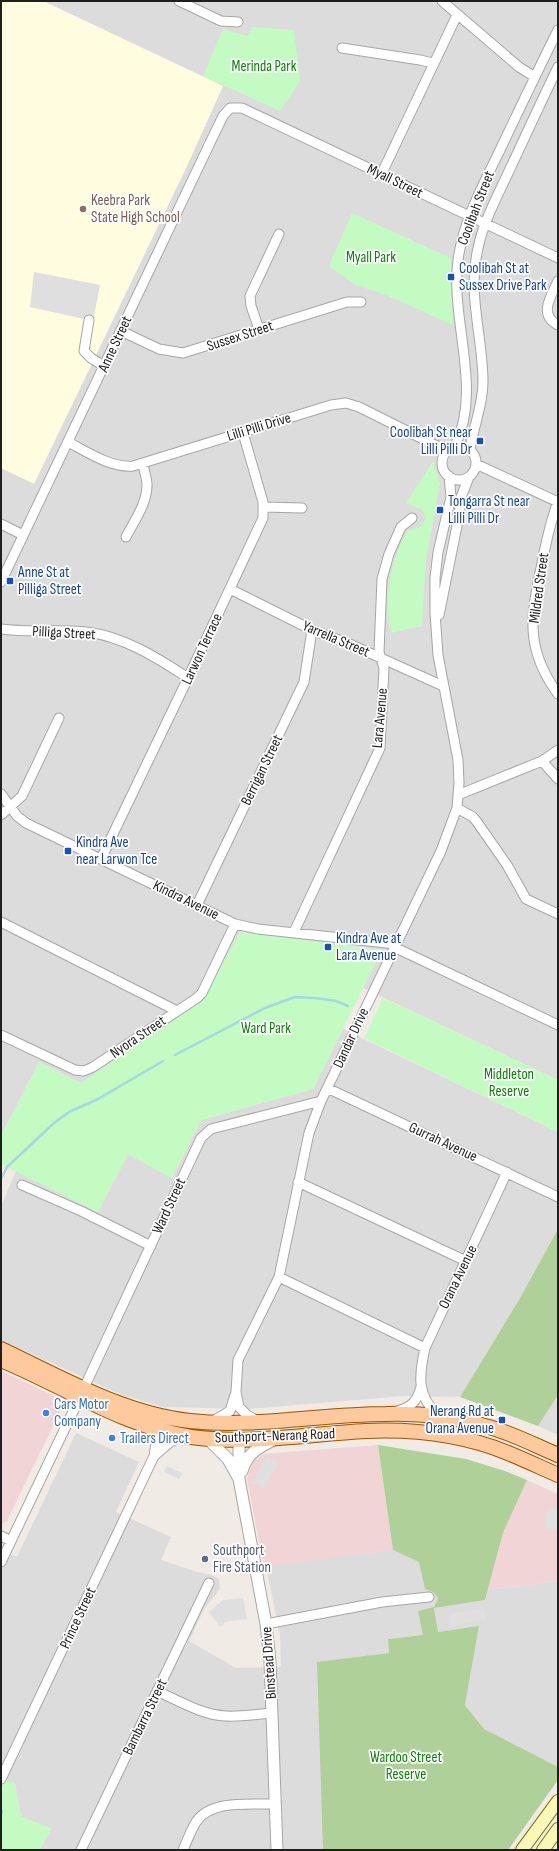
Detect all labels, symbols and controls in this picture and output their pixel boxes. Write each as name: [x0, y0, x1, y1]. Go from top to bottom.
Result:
park label: Merinda Park: [232, 57, 297, 76]
street label: Myall Street: [364, 159, 426, 203]
street label: Coolibah Street: [453, 168, 499, 248]
place label: Keebra Park State High School: [91, 191, 180, 227]
marker: Keebra Park State High School: [78, 204, 88, 214]
park label: Myall Park: [346, 248, 396, 267]
place label: Coolibah St at Sussex Drive Park: [459, 259, 547, 295]
marker: Coolibah St at Sussex Drive Park: [446, 272, 456, 282]
street label: Anne Street: [93, 313, 136, 376]
street label: Sussex Street: [204, 316, 276, 356]
street label: Lilli Pilli Drive: [225, 408, 293, 446]
place label: Coolibah St near Lilli Pilli Dr: [390, 423, 473, 459]
marker: Coolibah St near Lilli Pilli Dr: [475, 436, 485, 446]
place label: Tongarra St near Lilli Pilli Dr: [448, 492, 530, 528]
marker: Tongarra St near Lilli Pilli Dr: [435, 505, 445, 515]
street label: Mildred Street: [525, 551, 553, 625]
place label: Anne St at Pilliga Street: [17, 563, 82, 599]
marker: Anne St at Pilliga Street: [5, 576, 15, 586]
street label: Larwon Terrace: [177, 610, 227, 688]
street label: Yarrella Street: [300, 616, 373, 662]
street label: Pilliga Street: [32, 622, 97, 644]
street label: Lara Avenue: [368, 687, 392, 749]
street label: Berrigan Street: [237, 731, 287, 808]
place label: Kindra Ave near Larwon Tce: [76, 833, 157, 869]
marker: Kindra Ave near Larwon Tce: [63, 846, 73, 856]
street label: Kindra Avenue: [150, 876, 222, 924]
place label: Kindra Ave at Lara Avenue: [336, 929, 402, 965]
marker: Kindra Ave at Lara Avenue: [323, 942, 333, 952]
street label: Dandar Drive: [329, 1005, 373, 1071]
street label: Nyora Street: [106, 1011, 170, 1063]
park label: Ward Park: [241, 1019, 291, 1038]
park label: Middleton Reserve: [484, 1065, 534, 1101]
street label: Gurrah Avenue: [406, 1118, 480, 1166]
street label: Ward Street: [148, 1175, 190, 1237]
street label: Orana Avenue: [434, 1242, 482, 1312]
place label: Cars Motor Company: [54, 1395, 109, 1431]
place label: Nerang Rd at Orana Avenue: [426, 1402, 494, 1438]
marker: Cars Motor Company: [41, 1408, 51, 1418]
marker: Nerang Rd at Orana Avenue: [497, 1415, 507, 1425]
street label: Southport-Nerang Road: [215, 1424, 335, 1448]
place label: Trailers Direct: [120, 1429, 189, 1448]
marker: Trailers Direct: [107, 1433, 117, 1443]
place label: Southport Fire Station: [213, 1541, 271, 1577]
marker: Southport Fire Station: [200, 1554, 210, 1564]
street label: Prince Street: [55, 1584, 101, 1652]
street label: Binstead Drive: [257, 1626, 281, 1700]
street label: Bambarra Street: [118, 1675, 172, 1758]
park label: Wardoo Street Reserve: [370, 1748, 442, 1784]

